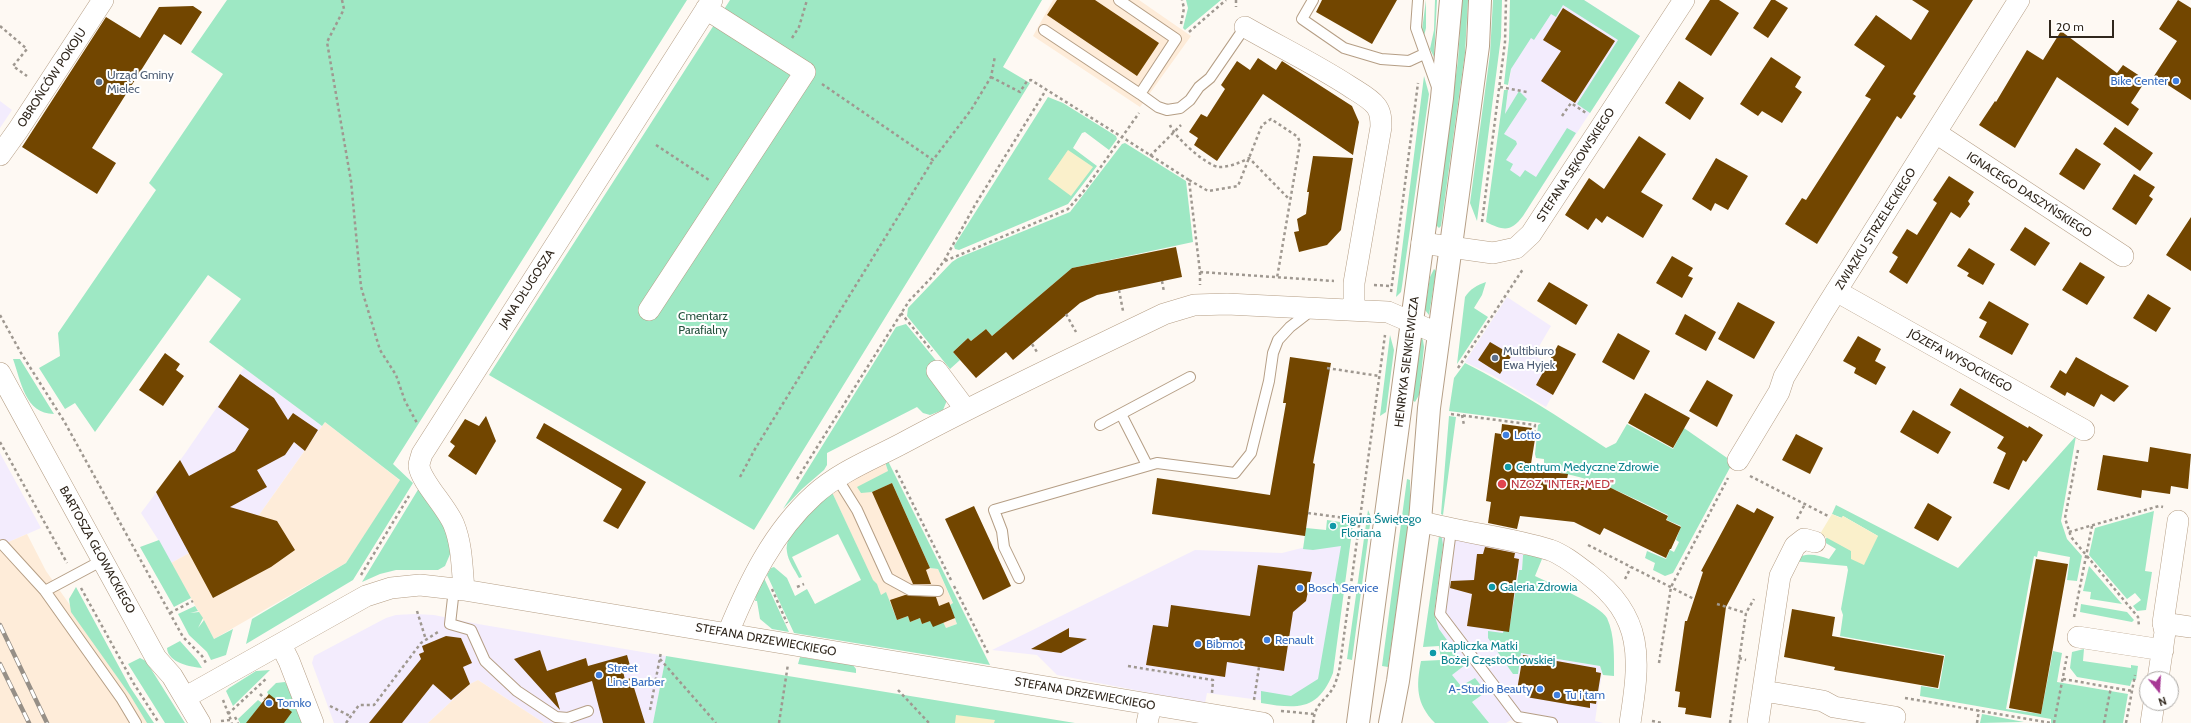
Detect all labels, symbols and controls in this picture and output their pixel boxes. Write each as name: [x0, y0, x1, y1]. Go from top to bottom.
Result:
scale bar: [2051, 12, 2116, 38]
text: 20 m: [2056, 19, 2084, 34]
street label: OBROŃCÓW POKOJU: [15, 26, 89, 130]
place label: Urząd Gminy Mielec: [107, 68, 174, 96]
place label: Bike Center: [2110, 74, 2168, 88]
marker: Bike Center: [2171, 76, 2181, 86]
marker: Urząd Gminy Mielec: [94, 77, 104, 87]
street label: STEFANA SĘKOWSKIEGO: [1534, 105, 1618, 225]
street label: IGNACEGO DASZYŃSKIEGO: [1964, 149, 2094, 241]
street label: ZWIĄZKU STRZELECKIEGO: [1833, 166, 1919, 292]
street label: JANA DŁUGOSZA: [496, 247, 558, 331]
street label: HENRYKA SIENKIEWICZA: [1392, 296, 1422, 428]
park label: Cmentarz Parafialny: [678, 309, 728, 337]
street label: JÓZEFA WYSOCKIEGO: [1906, 326, 2014, 396]
place label: Multibiuro Ewa Hyjek: [1503, 344, 1555, 372]
marker: Multibiuro Ewa Hyjek: [1490, 353, 1500, 363]
place label: Lotto: [1514, 428, 1541, 442]
marker: Lotto: [1501, 430, 1511, 440]
place label: Centrum Medyczne Zdrowie: [1516, 460, 1659, 474]
marker: Centrum Medyczne Zdrowie: [1503, 462, 1513, 472]
place label: NZOZ "INTER-MED": [1511, 477, 1614, 491]
marker: NZOZ "INTER-MED": [1496, 478, 1508, 490]
street label: BARTOSZA GŁOWACKIEGO: [56, 484, 138, 616]
place label: Figura Świętego Floriana: [1341, 512, 1421, 540]
marker: Figura Świętego Floriana: [1328, 521, 1338, 531]
place label: Galeria Zdrowia: [1500, 580, 1578, 594]
place label: Bosch Service: [1308, 581, 1378, 595]
marker: Galeria Zdrowia: [1487, 582, 1497, 592]
marker: Bosch Service: [1295, 583, 1305, 593]
street label: STEFANA DRZEWIECKIEGO: [694, 621, 838, 659]
place label: Renault: [1275, 633, 1314, 647]
marker: Renault: [1262, 635, 1272, 645]
place label: Bibmot: [1206, 637, 1243, 651]
marker: Bibmot: [1193, 639, 1203, 649]
place label: Kapliczka Matki Bożej Częstochowskiej: [1441, 639, 1555, 667]
marker: Kapliczka Matki Bożej Częstochowskiej: [1428, 648, 1438, 658]
place label: Street Line Barber: [607, 661, 664, 689]
marker: Street Line Barber: [594, 670, 604, 680]
north arrow: [2139, 671, 2179, 711]
street label: STEFANA DRZEWIECKIEGO: [1013, 675, 1157, 713]
place label: A-Studio Beauty: [1449, 682, 1532, 696]
marker: A-Studio Beauty: [1535, 684, 1545, 694]
place label: Tu i tam: [1565, 688, 1605, 702]
marker: Tu i tam: [1552, 690, 1562, 700]
text: N: [2157, 694, 2168, 709]
place label: Tomko: [277, 696, 311, 710]
marker: Tomko: [264, 698, 274, 708]

